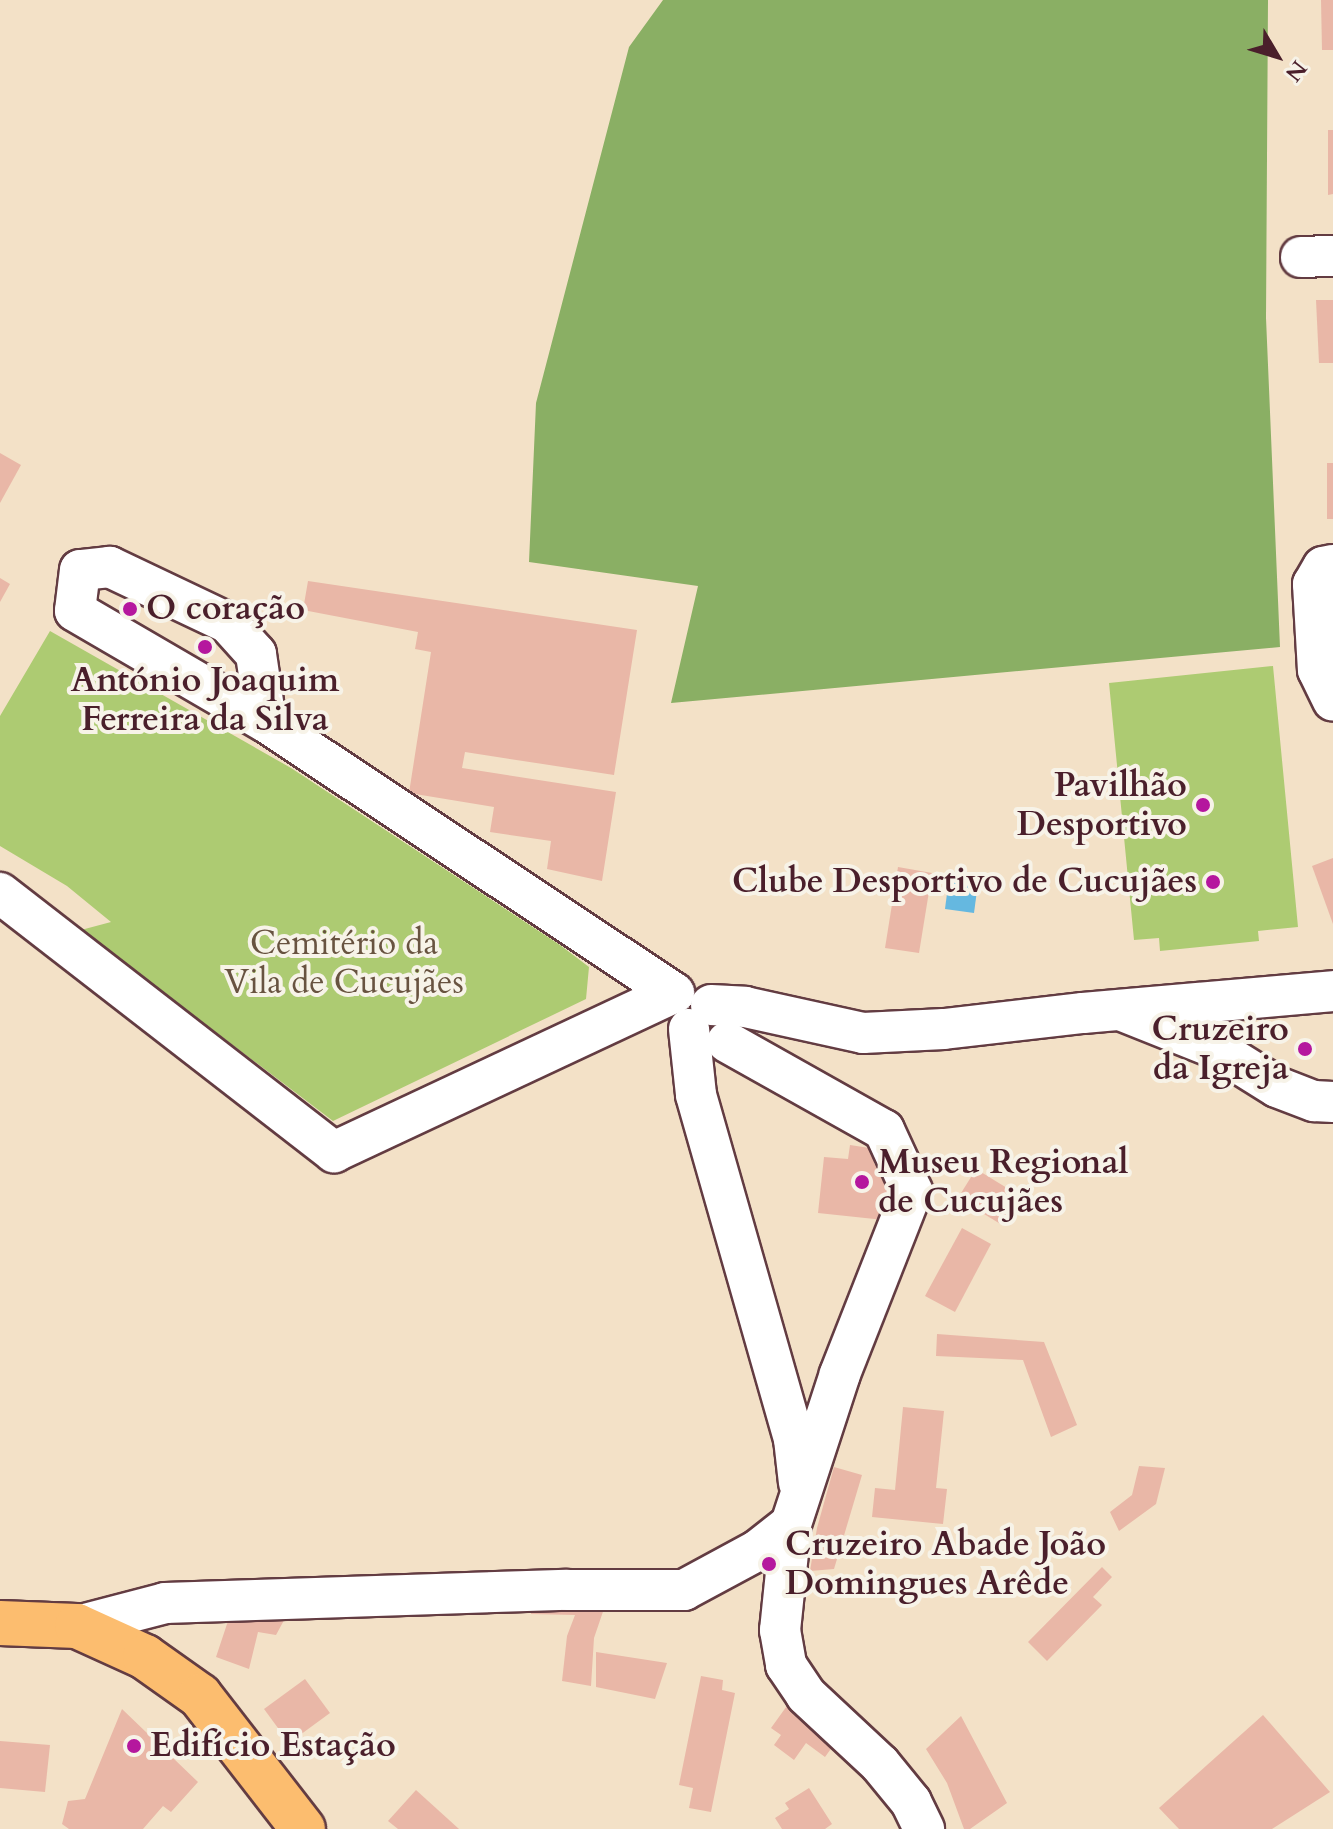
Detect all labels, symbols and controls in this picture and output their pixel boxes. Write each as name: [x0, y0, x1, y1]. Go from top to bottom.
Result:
north arrow: [1237, 16, 1317, 96]
text: N: [1278, 54, 1314, 88]
place label: O coração: [146, 589, 305, 629]
marker: O coração: [121, 600, 139, 618]
marker: António Joaquim Ferreira da Silva: [196, 638, 214, 656]
place label: António Joaquim Ferreira da Silva: [71, 660, 339, 740]
place label: Pavilhão Desportivo: [1017, 765, 1187, 844]
marker: Pavilhão Desportivo: [1194, 796, 1212, 814]
place label: Clube Desportivo de Cucujães: [732, 862, 1197, 902]
marker: Clube Desportivo de Cucujães: [1204, 873, 1222, 891]
park label: Cemitério da Vila de Cucujães: [224, 923, 464, 1002]
place label: Cruzeiro da Igreja: [1152, 1009, 1289, 1088]
marker: Cruzeiro da Igreja: [1296, 1040, 1314, 1058]
place label: Museu Regional de Cucujães: [878, 1142, 1128, 1222]
marker: Museu Regional de Cucujães: [853, 1173, 871, 1191]
place label: Cruzeiro Abade João Domingues Arêde: [785, 1524, 1106, 1604]
marker: Cruzeiro Abade João Domingues Arêde: [760, 1555, 778, 1573]
place label: Edifício Estação: [150, 1726, 396, 1766]
marker: Edifício Estação: [125, 1737, 143, 1755]

